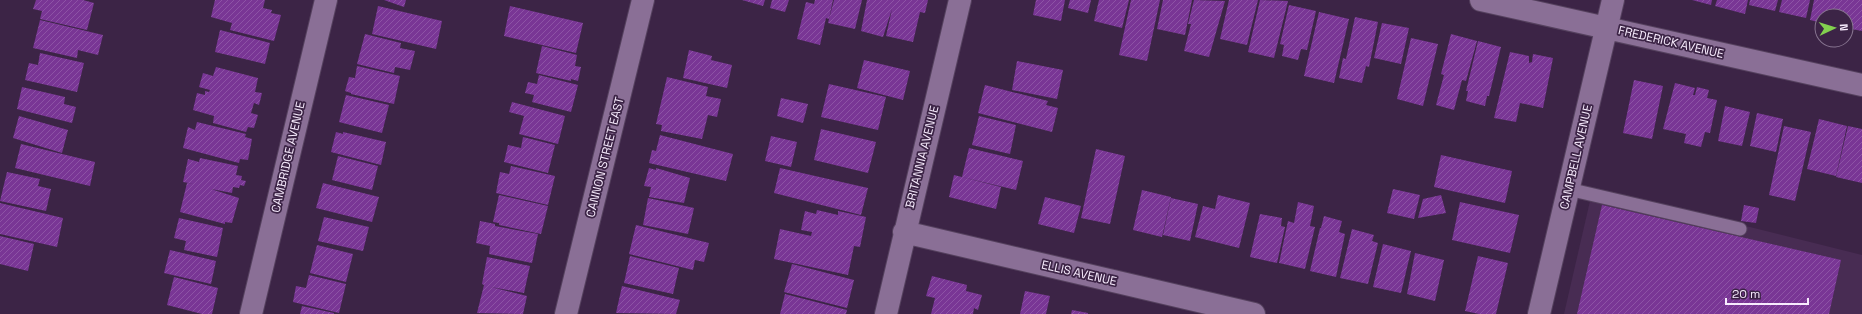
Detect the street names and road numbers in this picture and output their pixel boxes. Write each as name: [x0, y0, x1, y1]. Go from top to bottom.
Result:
street label: FREDERICK AVENUE: [1617, 22, 1726, 62]
street label: CANNON STREET EAST: [582, 95, 628, 219]
street label: CAMBRIDGE AVENUE: [267, 100, 309, 214]
street label: CAMPBELL AVENUE: [1556, 103, 1596, 211]
street label: BRITANNIA AVENUE: [902, 104, 943, 210]
street label: ELLIS AVENUE: [1040, 257, 1118, 289]

